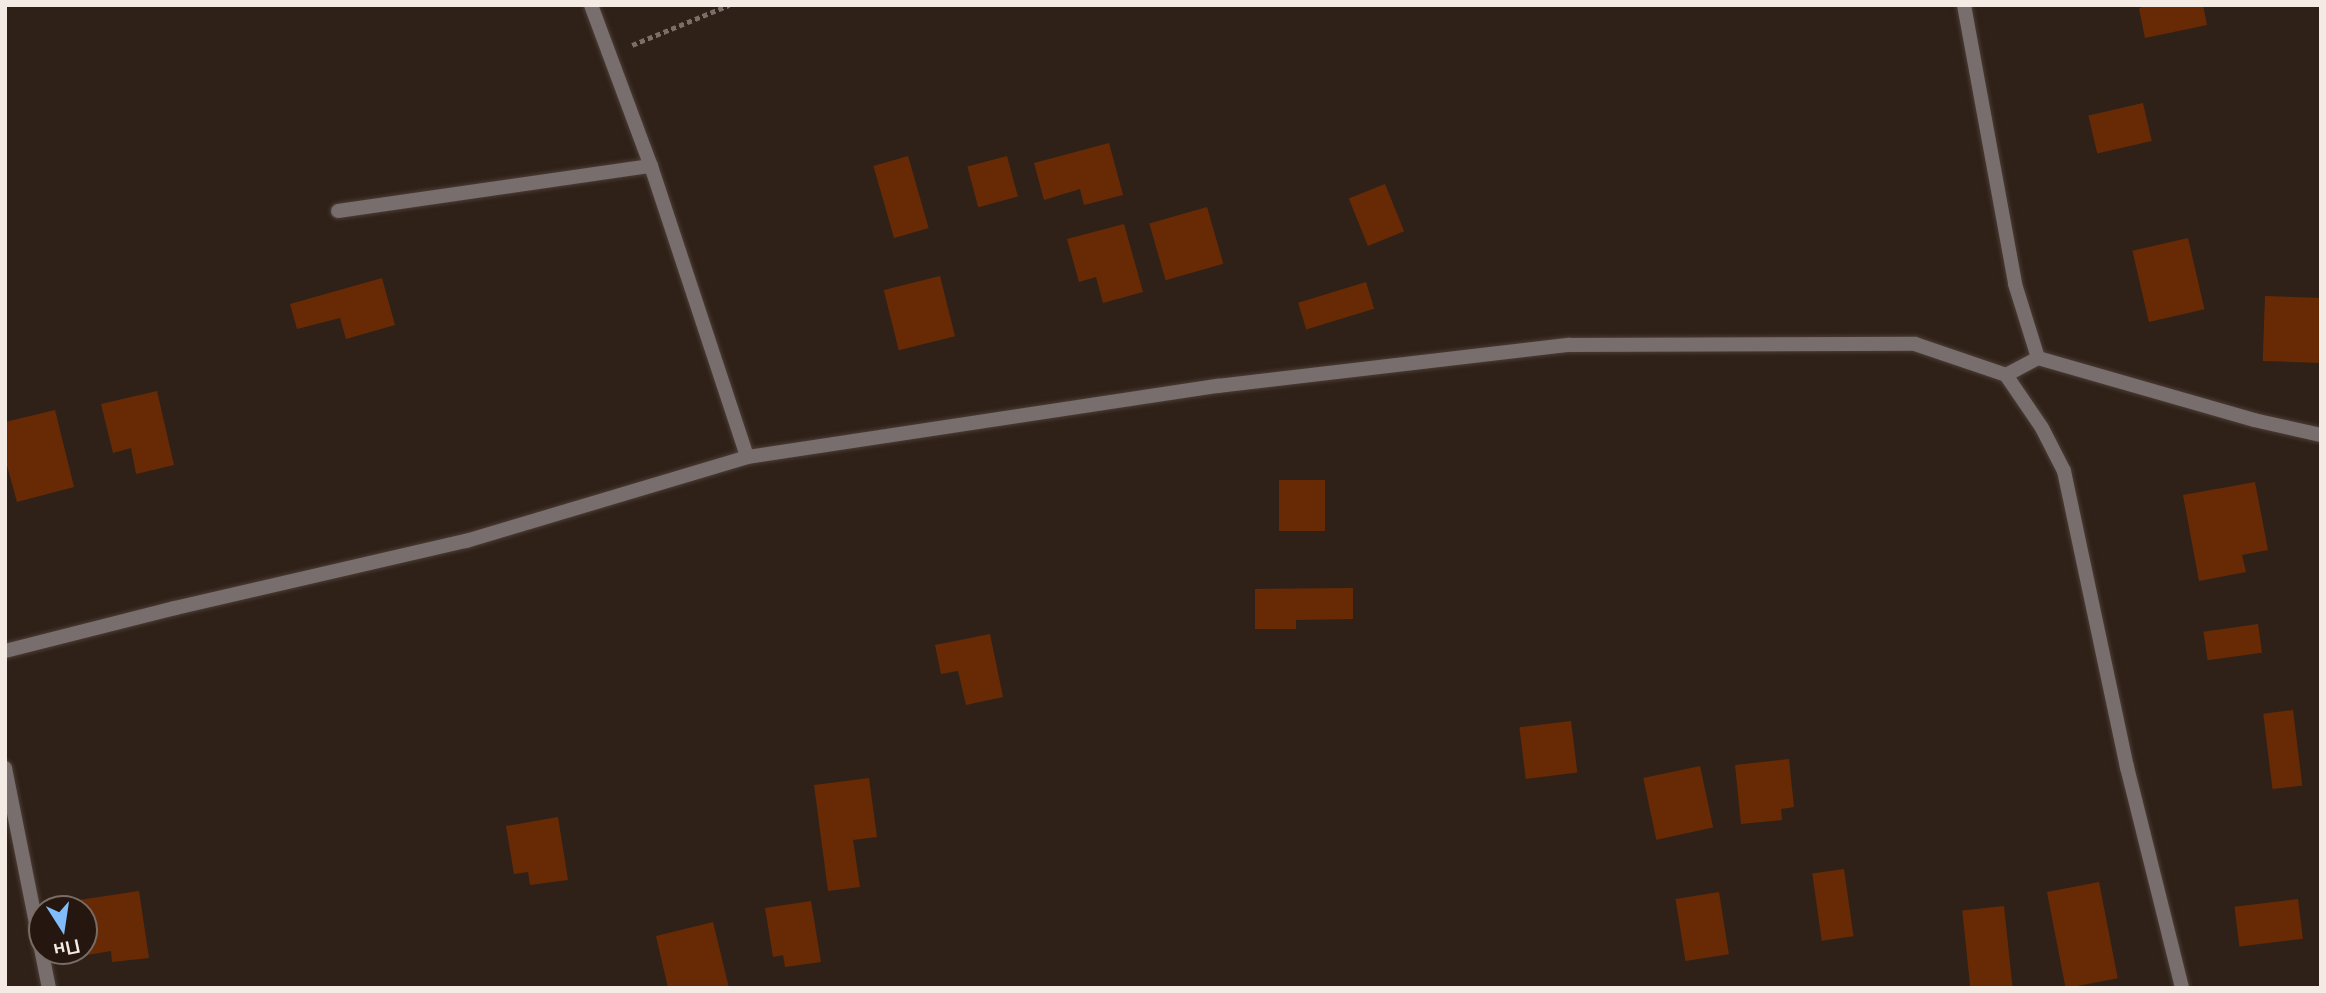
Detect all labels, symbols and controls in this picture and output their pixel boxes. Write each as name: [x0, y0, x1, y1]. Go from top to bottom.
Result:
north arrow: [28, 895, 98, 965]
text: Пн: [52, 934, 82, 963]

